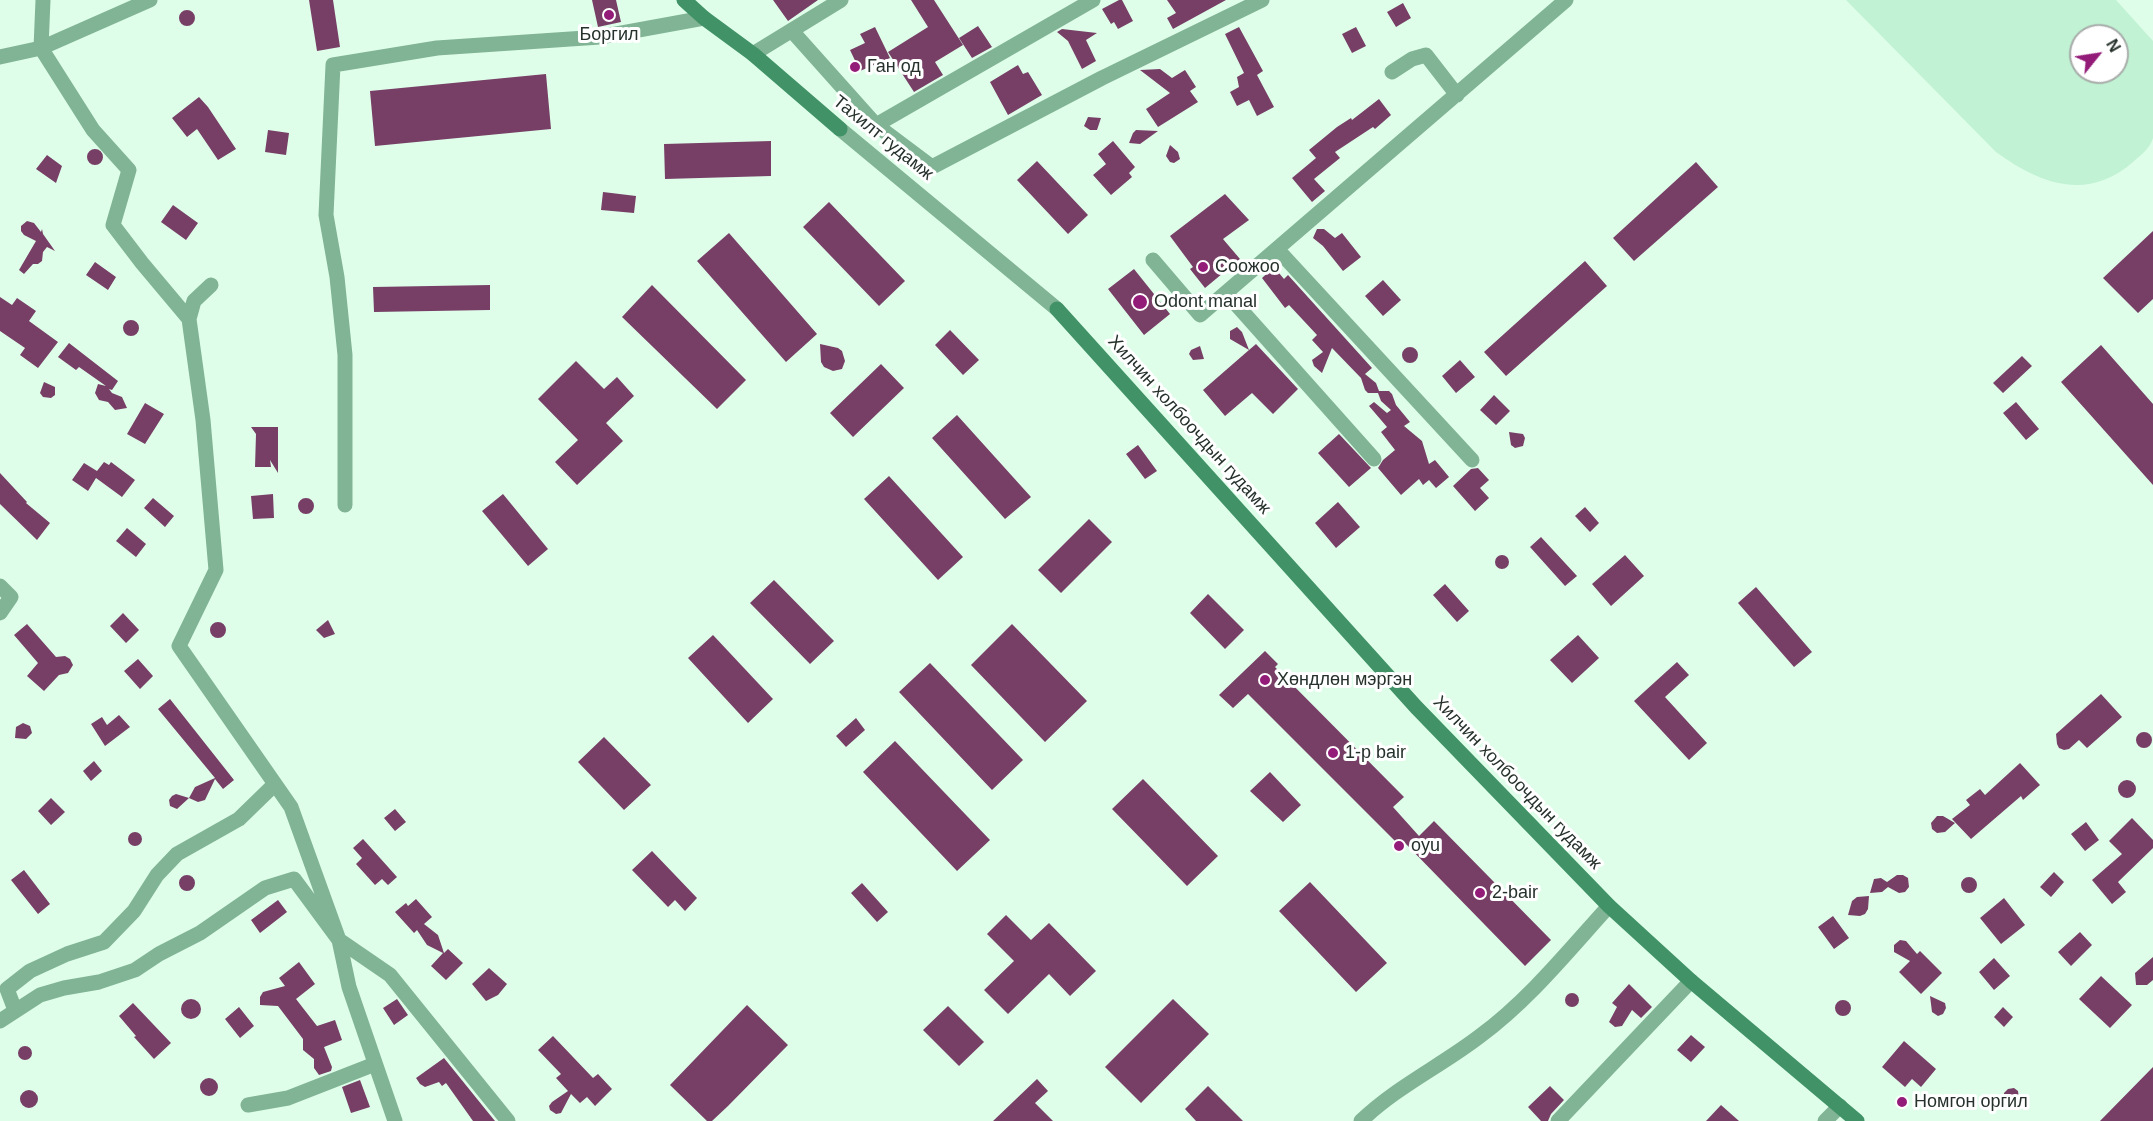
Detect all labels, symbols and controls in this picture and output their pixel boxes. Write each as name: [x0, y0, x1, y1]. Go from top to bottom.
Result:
marker: Боргил: [602, 8, 616, 22]
place label: Боргил: [580, 24, 638, 46]
north arrow: [2069, 24, 2129, 84]
text: N: [2103, 36, 2124, 55]
place label: Ган од: [867, 56, 921, 78]
marker: Ган од: [848, 60, 862, 74]
street label: Тахилт гудамж: [828, 91, 938, 185]
place label: Соожоо: [1215, 256, 1280, 278]
marker: Соожоо: [1196, 260, 1210, 274]
place label: Odont manal: [1154, 291, 1257, 313]
marker: Odont manal: [1131, 293, 1149, 311]
street label: Хилчин холбоочдын гудамж: [1103, 331, 1275, 519]
place label: Хөндлөн мэргэн: [1277, 669, 1412, 691]
marker: Хөндлөн мэргэн: [1258, 673, 1272, 687]
street label: Хилчин холбоочдын гудамж: [1428, 692, 1606, 874]
place label: 1-p bair: [1345, 742, 1406, 764]
marker: 1-p bair: [1326, 746, 1340, 760]
place label: oyu: [1411, 835, 1440, 857]
marker: oyu: [1392, 839, 1406, 853]
place label: 2-bair: [1492, 882, 1538, 904]
marker: 2-bair: [1473, 886, 1487, 900]
place label: Номгон оргил: [1914, 1091, 2028, 1113]
marker: Номгон оргил: [1895, 1095, 1909, 1109]

